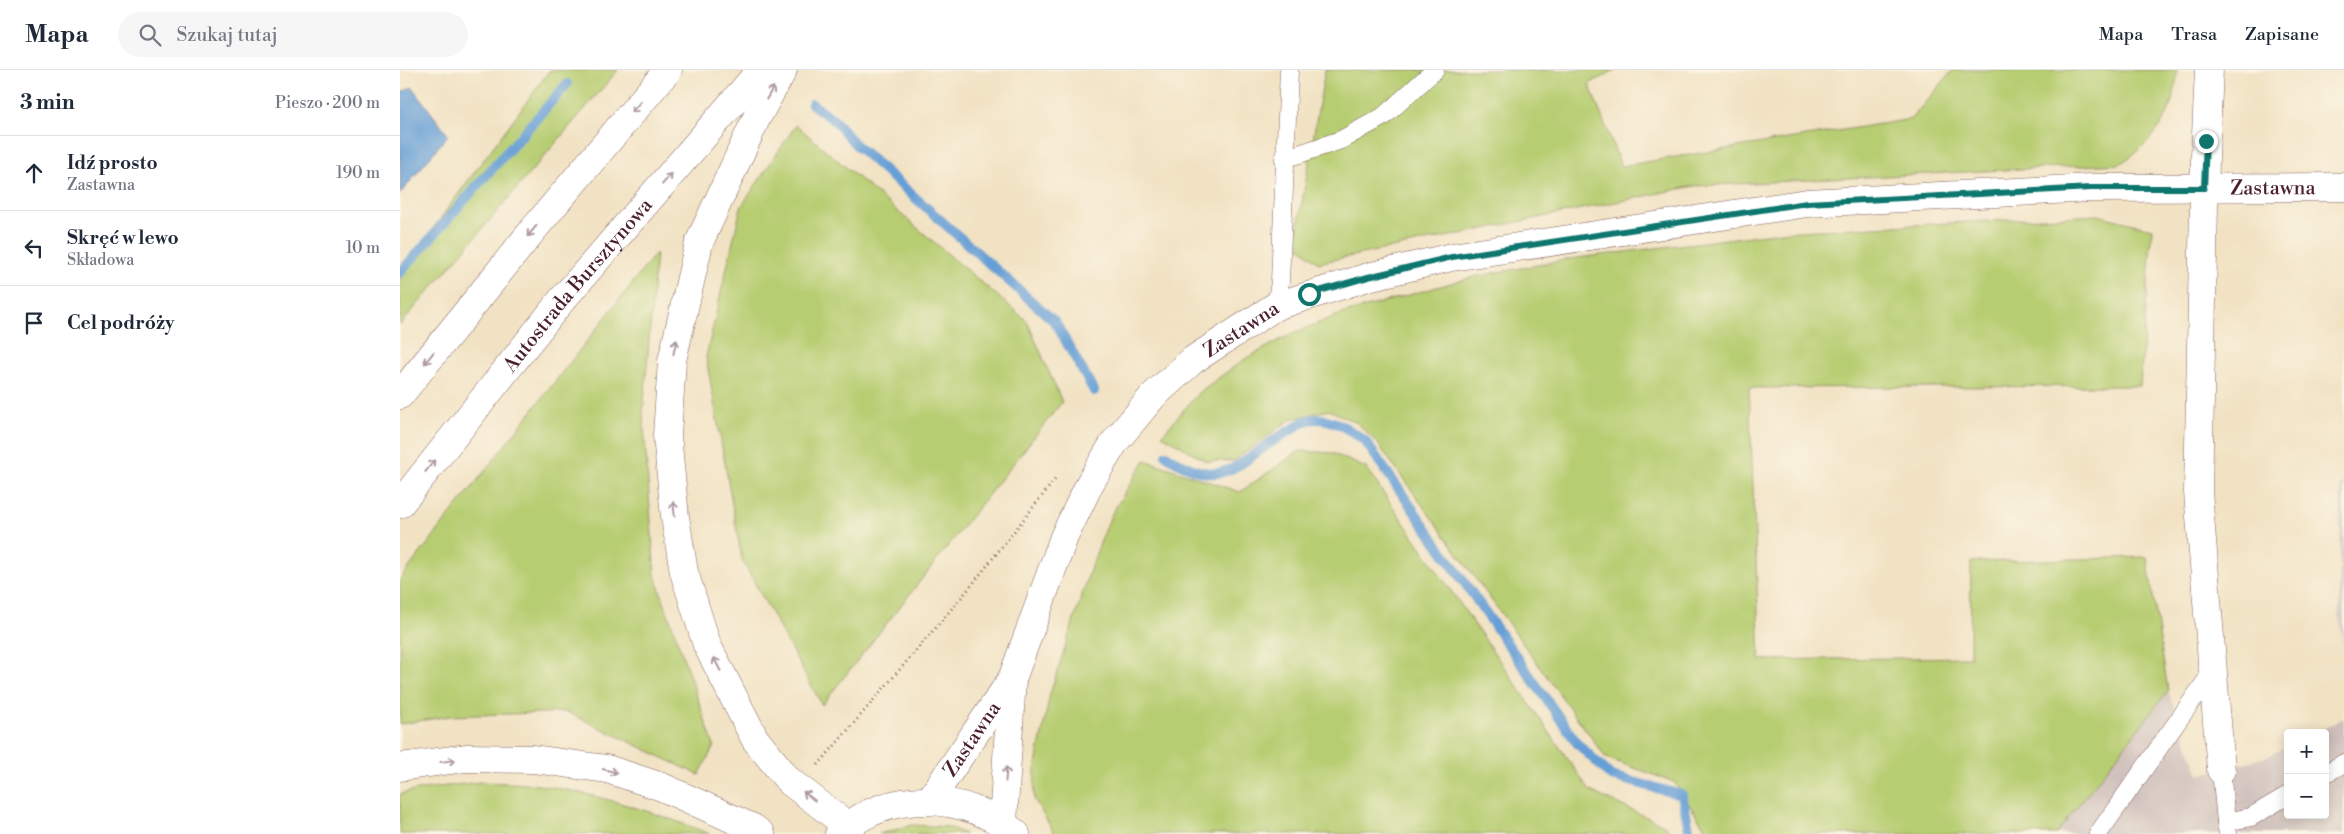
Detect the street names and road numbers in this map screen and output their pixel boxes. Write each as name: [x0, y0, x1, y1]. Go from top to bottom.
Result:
street label: Zastawna: [2230, 176, 2316, 201]
street label: Autostrada Bursztynowa: [498, 193, 659, 379]
street label: Zastawna: [1199, 296, 1285, 364]
street label: Zastawna: [938, 697, 1008, 782]

